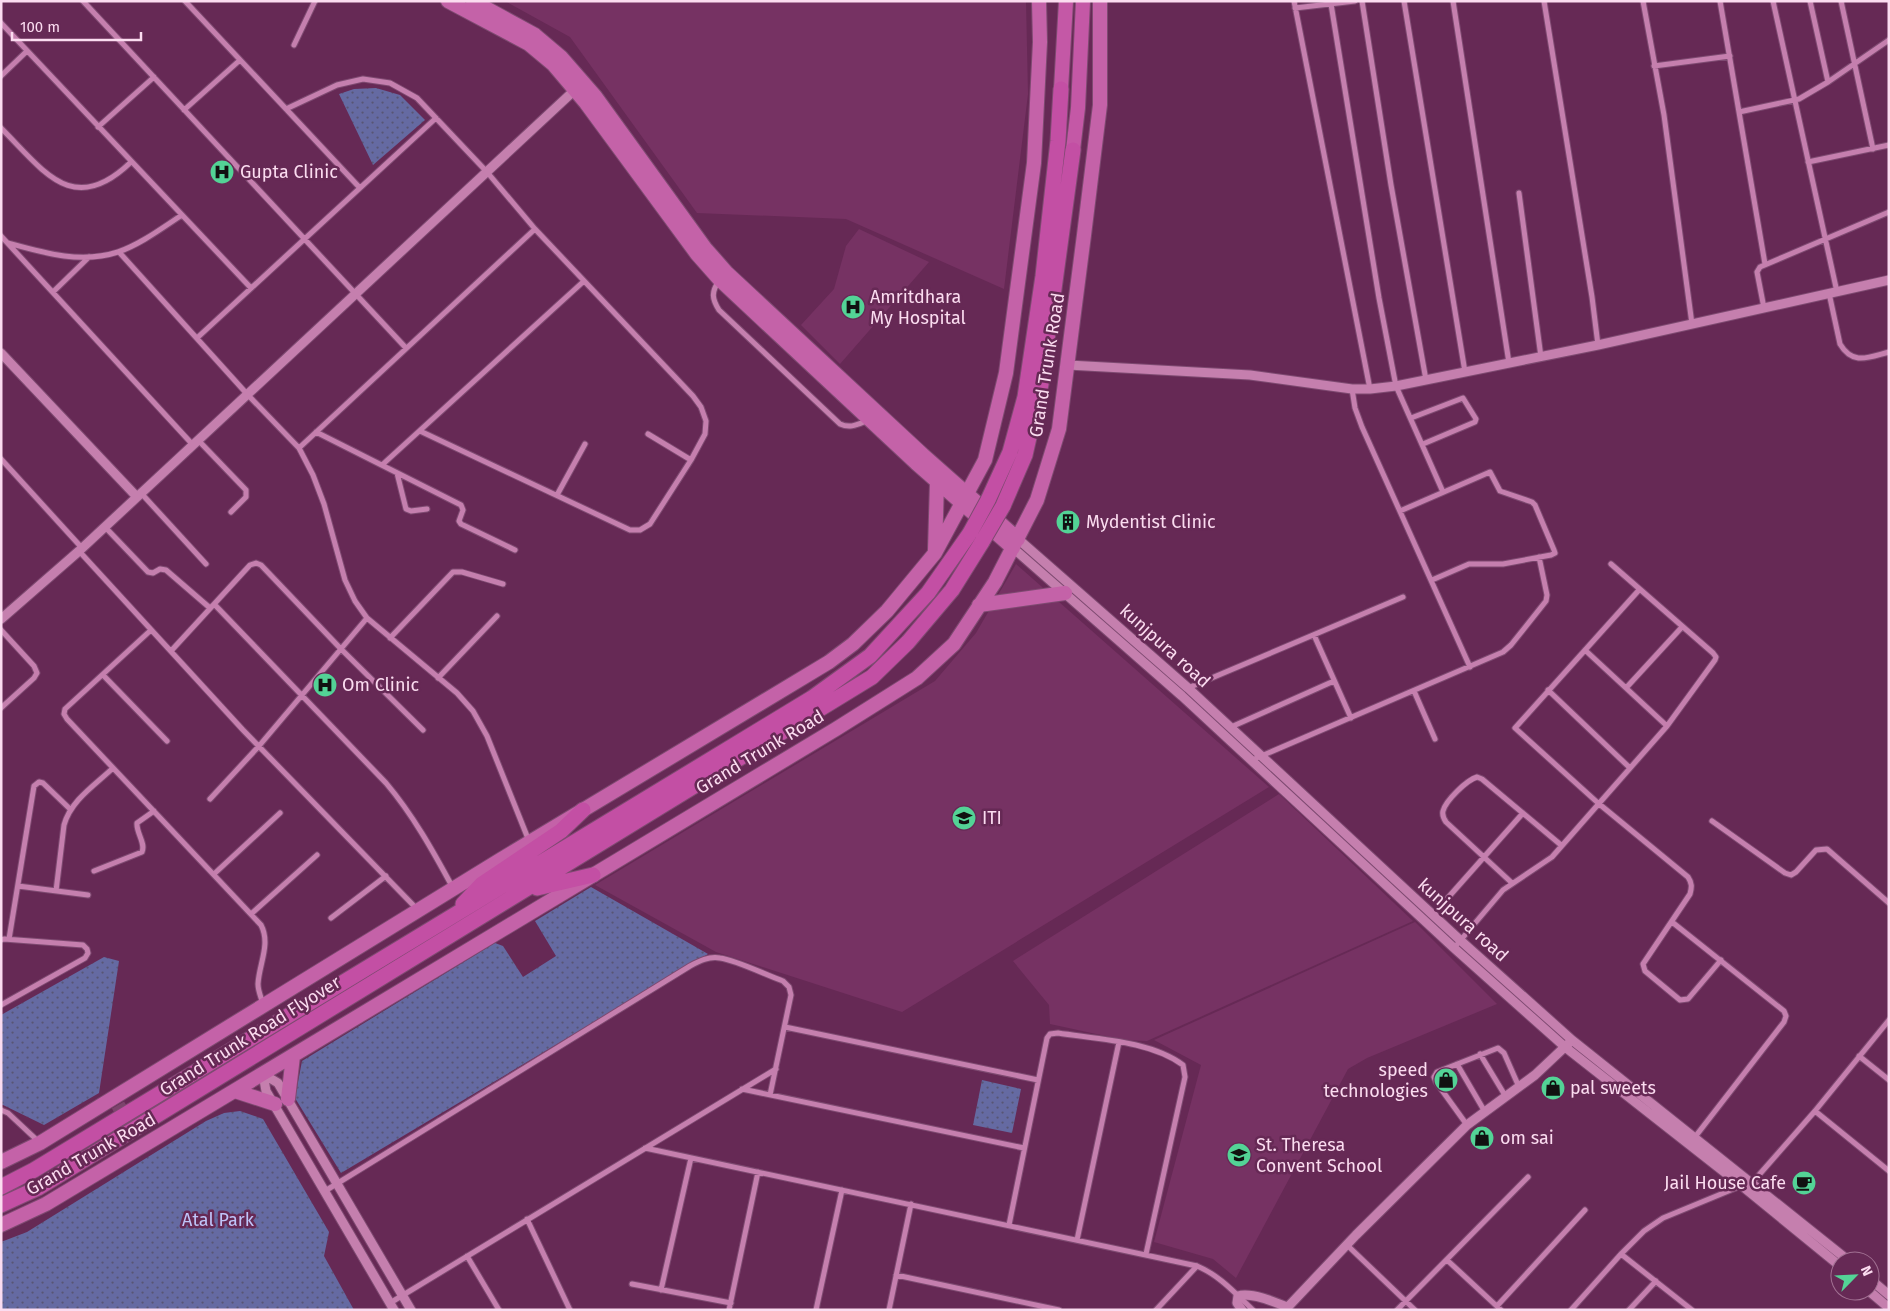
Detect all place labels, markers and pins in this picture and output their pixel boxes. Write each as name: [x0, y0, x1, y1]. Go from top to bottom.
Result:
hospital icon: Gupta Clinic: [209, 159, 235, 185]
place label: Gupta Clinic: [240, 161, 338, 183]
place label: Amritdhara My Hospital: [870, 286, 966, 329]
hospital icon: Amritdhara My Hospital: [840, 294, 866, 320]
building icon: Mydentist Clinic: [1055, 509, 1081, 535]
place label: Mydentist Clinic: [1086, 511, 1216, 533]
hospital icon: Om Clinic: [312, 672, 338, 698]
place label: Om Clinic: [342, 674, 420, 696]
school or university icon: ITI: [951, 805, 977, 831]
place label: ITI: [982, 807, 1002, 829]
place label: speed technologies: [1323, 1059, 1428, 1102]
shop icon: speed technologies: [1433, 1067, 1459, 1093]
shop icon: pal sweets: [1540, 1075, 1566, 1101]
place label: pal sweets: [1570, 1077, 1656, 1099]
shop icon: om sai: [1469, 1125, 1495, 1151]
place label: om sai: [1500, 1127, 1554, 1149]
place label: St. Theresa Convent School: [1256, 1134, 1382, 1177]
school or university icon: St. Theresa Convent School: [1226, 1142, 1252, 1168]
cafe icon: Jail House Cafe: [1791, 1170, 1817, 1196]
place label: Jail House Cafe: [1664, 1172, 1786, 1194]

